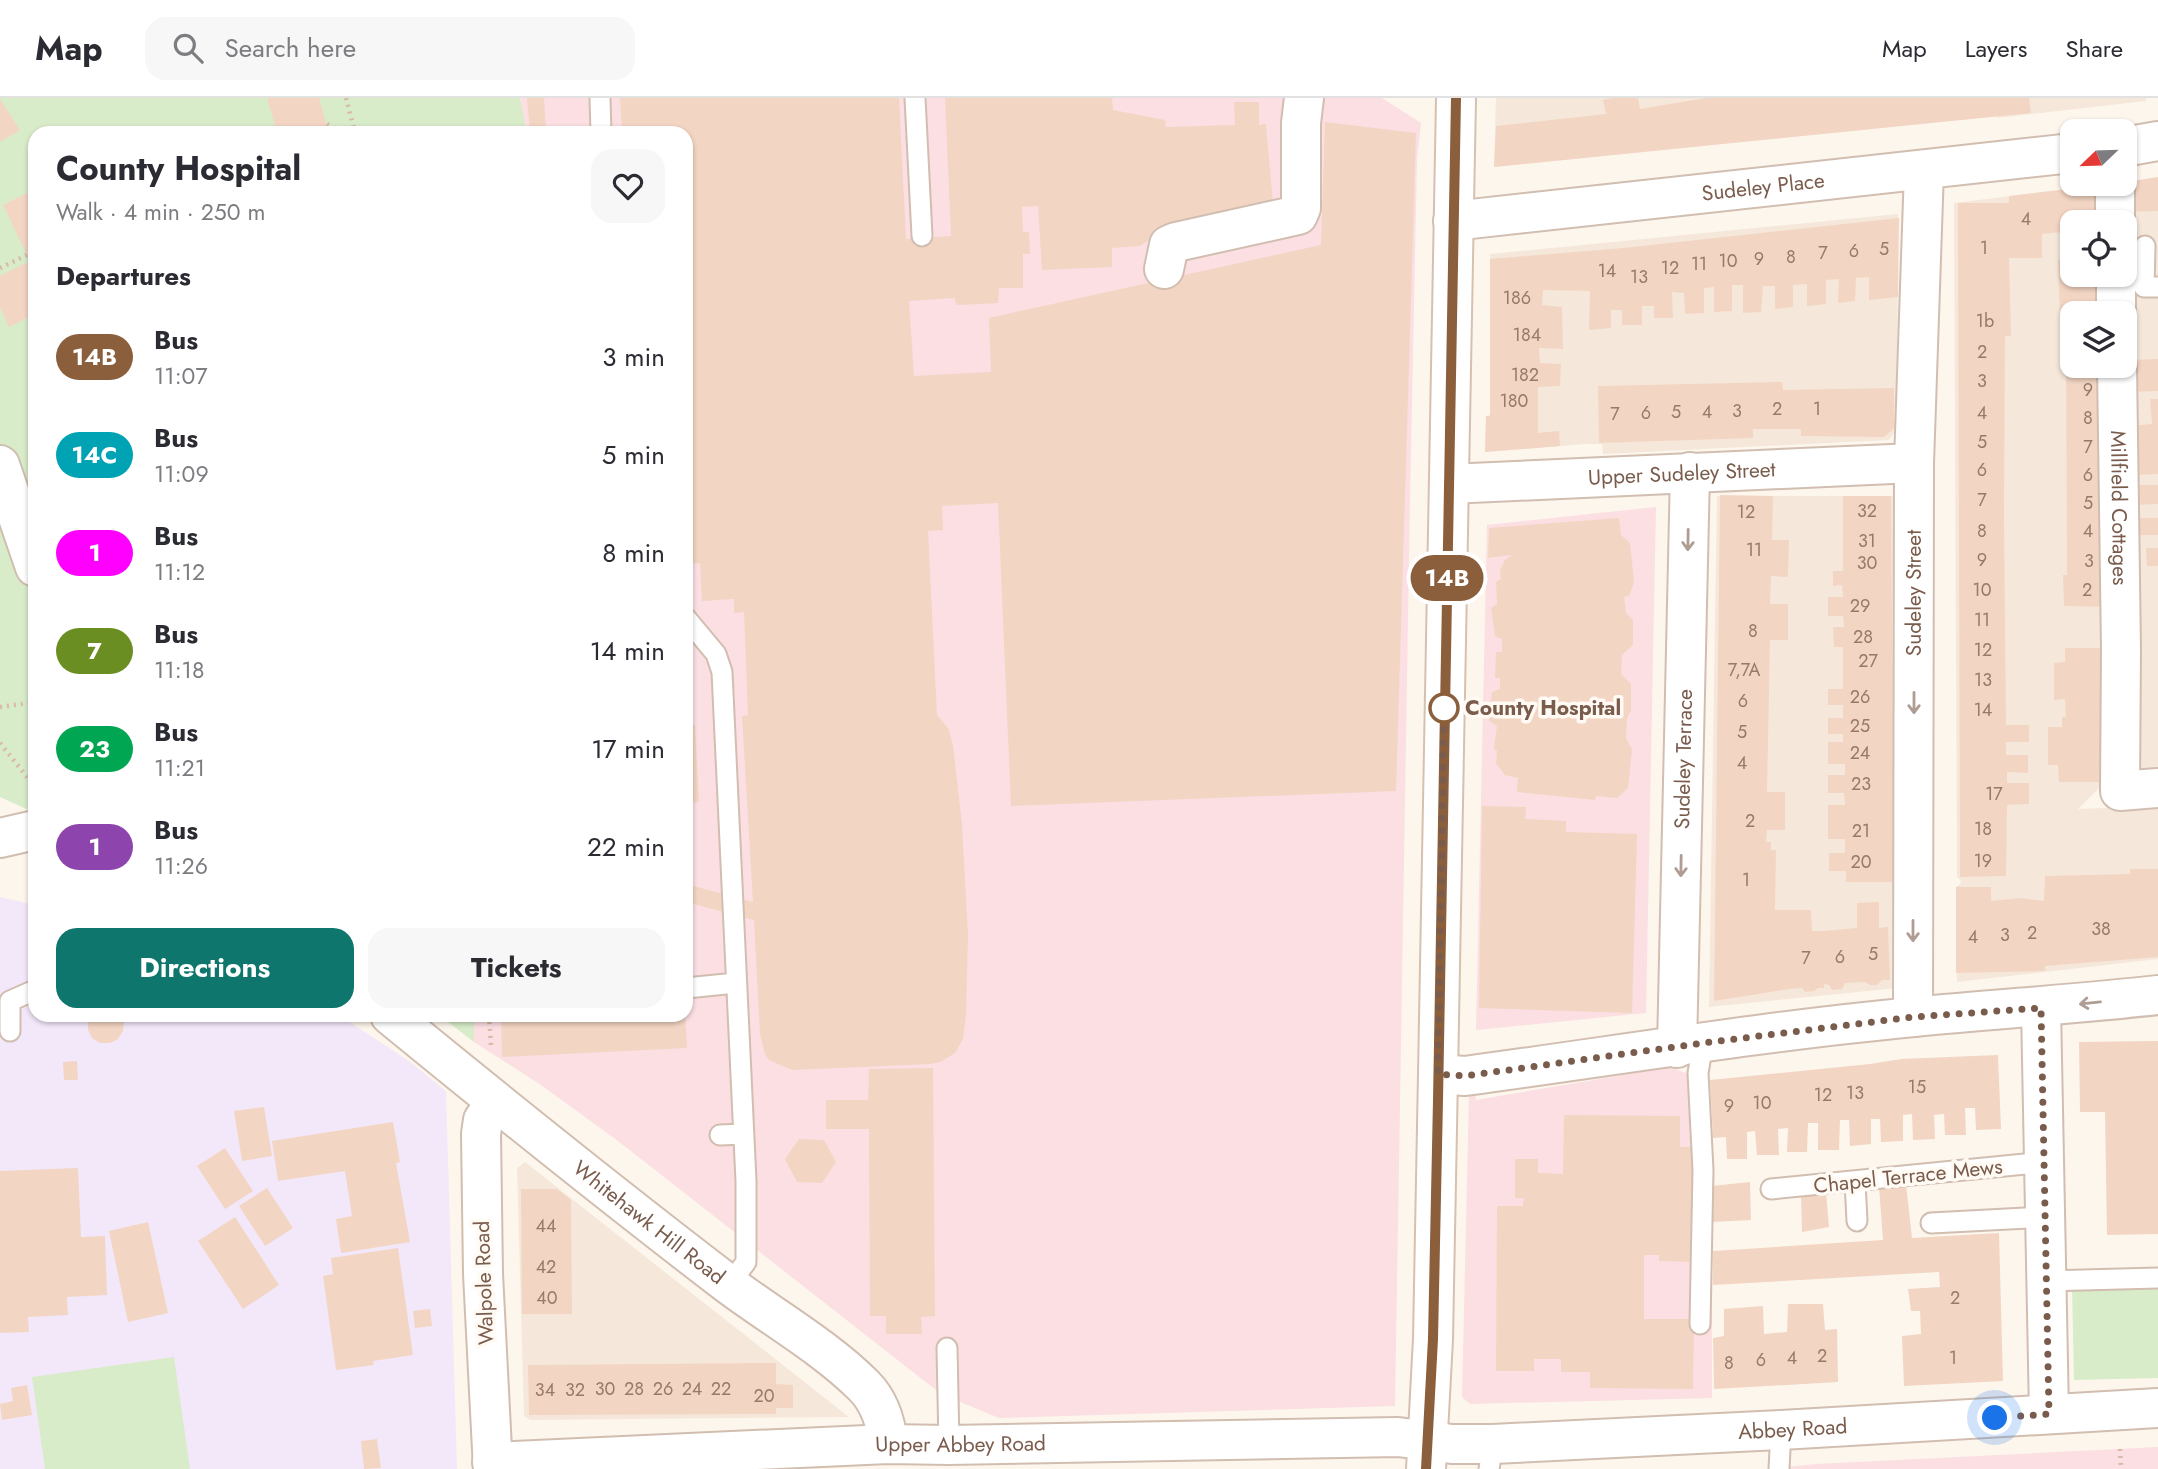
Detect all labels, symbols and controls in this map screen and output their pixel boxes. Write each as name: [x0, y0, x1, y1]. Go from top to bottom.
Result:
search box: [145, 17, 635, 80]
text: Map: [35, 25, 103, 72]
icon: search: [169, 29, 207, 67]
text: Search here: [225, 29, 356, 67]
text: Map: [1882, 31, 1927, 66]
text: Layers: [1965, 31, 2027, 66]
text: Share: [2065, 31, 2123, 66]
north arrow: [2060, 119, 2137, 196]
map controls: [2060, 119, 2137, 378]
text: County Hospital: [56, 145, 301, 192]
button: heart: [591, 149, 665, 223]
street label: Sudeley Place: [1700, 165, 1826, 209]
text: Walk · 4 min · 250 m: [56, 195, 265, 229]
house number: 4: [2021, 206, 2031, 232]
button: locate: [2060, 210, 2137, 287]
house number: 1: [1980, 235, 1988, 261]
house number: 5: [1879, 236, 1889, 262]
house number: 6: [1849, 238, 1859, 264]
house number: 7: [1818, 240, 1828, 266]
house number: 8: [1786, 244, 1796, 270]
house number: 9: [1754, 246, 1764, 272]
house number: 10: [1719, 248, 1738, 274]
house number: 11: [1691, 251, 1707, 277]
house number: 12: [1661, 255, 1679, 281]
text: Departures: [56, 257, 191, 295]
house number: 14: [1598, 258, 1616, 284]
house number: 13: [1630, 264, 1648, 290]
house number: 186: [1503, 285, 1531, 311]
button: layers: [2060, 301, 2137, 378]
house number: 1b: [1976, 308, 1994, 334]
text: Bus: [154, 321, 198, 359]
house number: 184: [1513, 322, 1541, 348]
text: 3 min: [602, 338, 665, 376]
text: 14B: [72, 339, 117, 374]
house number: 2: [1977, 339, 1987, 365]
text: 11:07: [154, 359, 207, 393]
house number: 182: [1511, 362, 1539, 388]
house number: 3: [1977, 368, 1987, 394]
house number: 9: [2083, 377, 2093, 403]
house number: 180: [1500, 388, 1529, 414]
house number: 2: [1772, 396, 1782, 422]
house number: 1: [1813, 396, 1821, 422]
house number: 3: [1732, 398, 1742, 424]
house number: 5: [1671, 399, 1681, 425]
house number: 4: [1702, 399, 1712, 425]
house number: 6: [1641, 400, 1651, 426]
house number: 4: [1977, 400, 1987, 426]
house number: 7: [1610, 401, 1620, 427]
house number: 8: [2083, 405, 2093, 431]
text: Bus: [154, 419, 198, 457]
house number: 5: [1977, 429, 1987, 455]
street label: Millfield Cottages: [2103, 430, 2135, 586]
house number: 7: [2083, 434, 2093, 460]
text: 5 min: [602, 436, 665, 474]
text: 14C: [72, 437, 117, 472]
street label: Upper Sudeley Street: [1587, 454, 1776, 493]
text: 11:09: [154, 457, 209, 491]
house number: 6: [1977, 457, 1987, 483]
house number: 6: [2083, 462, 2093, 488]
house number: 7: [1977, 487, 1987, 513]
house number: 5: [2083, 490, 2093, 516]
house number: 32: [1857, 498, 1877, 524]
house number: 12: [1737, 499, 1755, 525]
text: Bus: [154, 517, 198, 555]
house number: 8: [1977, 518, 1987, 544]
house number: 4: [2083, 518, 2093, 544]
one-way arrow: [1682, 528, 1695, 551]
house number: 31: [1858, 528, 1876, 554]
street label: Sudeley Street: [1899, 530, 1929, 656]
text: 8 min: [602, 534, 665, 572]
text: 1: [88, 535, 101, 570]
house number: 11: [1746, 537, 1762, 563]
house number: 9: [1977, 547, 1987, 573]
house number: 3: [2084, 548, 2094, 574]
house number: 30: [1857, 550, 1878, 576]
text: 11:12: [154, 555, 205, 589]
line badge: 14B: [1407, 555, 1487, 601]
text: 14B: [1425, 560, 1469, 595]
house number: 10: [1973, 577, 1992, 603]
house number: 2: [2082, 577, 2092, 603]
house number: 29: [1850, 593, 1870, 619]
house number: 11: [1974, 607, 1990, 633]
text: Bus: [154, 615, 198, 653]
house number: 8: [1748, 618, 1758, 644]
house number: 28: [1853, 624, 1873, 650]
text: 14 min: [590, 632, 665, 670]
text: 7: [87, 633, 102, 668]
house number: 12: [1974, 637, 1992, 663]
house number: 27: [1858, 648, 1878, 674]
text: 11:18: [154, 653, 205, 687]
house number: 7,7A: [1728, 657, 1760, 683]
house number: 13: [1974, 667, 1992, 693]
house number: 26: [1850, 684, 1870, 710]
house number: 6: [1738, 688, 1748, 714]
street label: Sudeley Terrace: [1667, 689, 1700, 829]
one-way arrow: [1907, 691, 1921, 714]
marker: County Hospital: [1429, 693, 1459, 723]
place label: County Hospital: [1465, 693, 1621, 723]
house number: 14: [1974, 697, 1992, 723]
text: Bus: [154, 713, 198, 751]
house number: 25: [1850, 713, 1870, 739]
house number: 5: [1737, 719, 1747, 745]
text: 17 min: [591, 730, 665, 768]
text: 23: [79, 731, 110, 766]
house number: 24: [1850, 740, 1870, 766]
house number: 4: [1737, 750, 1747, 776]
text: 11:21: [154, 751, 205, 785]
house number: 23: [1851, 771, 1871, 797]
house number: 17: [1985, 781, 2003, 807]
house number: 2: [1745, 808, 1755, 834]
text: Bus: [154, 811, 198, 849]
house number: 18: [1974, 816, 1992, 842]
house number: 21: [1852, 818, 1870, 844]
text: 22 min: [587, 828, 665, 866]
text: 1: [88, 829, 101, 864]
house number: 19: [1974, 848, 1992, 874]
text: 11:26: [154, 849, 208, 883]
house number: 20: [1850, 849, 1872, 875]
one-way arrow: [1674, 854, 1687, 877]
house number: 1: [1742, 867, 1750, 893]
house number: 38: [2091, 916, 2111, 942]
one-way arrow: [1906, 919, 1920, 942]
house number: 2: [2027, 920, 2037, 946]
house number: 3: [2000, 922, 2010, 948]
house number: 4: [1968, 924, 1978, 950]
button: Directions: [56, 928, 354, 1008]
button: Tickets: [368, 928, 665, 1008]
house number: 5: [1868, 941, 1878, 967]
house number: 6: [1835, 944, 1845, 970]
house number: 7: [1801, 945, 1811, 971]
one-way arrow: [2079, 996, 2102, 1009]
house number: 15: [1908, 1074, 1926, 1100]
house number: 13: [1846, 1080, 1864, 1106]
house number: 12: [1814, 1082, 1832, 1108]
house number: 10: [1753, 1090, 1772, 1116]
house number: 9: [1724, 1093, 1734, 1119]
street label: Chapel Terrace Mews: [1812, 1151, 2004, 1201]
street label: Whitehawk Hill Road: [567, 1154, 732, 1292]
house number: 44: [536, 1213, 557, 1239]
street label: Walpole Road: [467, 1220, 501, 1346]
house number: 42: [536, 1254, 556, 1280]
house number: 40: [536, 1285, 558, 1311]
house number: 2: [1950, 1285, 1960, 1311]
house number: 2: [1817, 1343, 1827, 1369]
house number: 4: [1787, 1345, 1797, 1371]
house number: 1: [1949, 1345, 1957, 1371]
house number: 6: [1756, 1347, 1766, 1373]
house number: 8: [1724, 1350, 1734, 1376]
house number: 30: [595, 1376, 616, 1402]
house number: 28: [624, 1376, 644, 1402]
house number: 26: [653, 1376, 673, 1402]
house number: 24: [682, 1376, 702, 1402]
house number: 22: [711, 1376, 731, 1402]
house number: 34: [535, 1377, 555, 1403]
house number: 32: [565, 1377, 585, 1403]
house number: 20: [753, 1383, 775, 1409]
your location: [1977, 1400, 2012, 1435]
street label: Abbey Road: [1737, 1411, 1848, 1447]
street label: Upper Abbey Road: [875, 1428, 1046, 1460]

